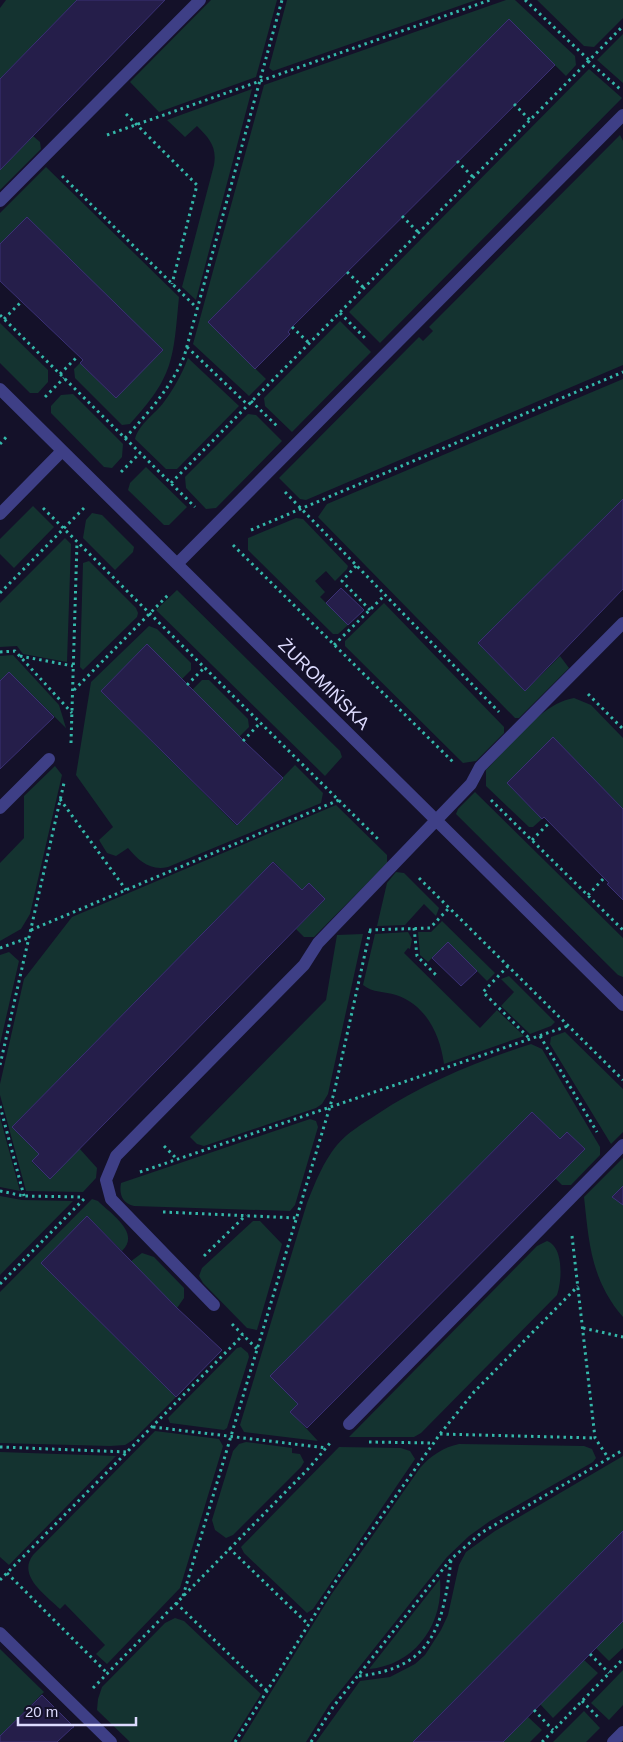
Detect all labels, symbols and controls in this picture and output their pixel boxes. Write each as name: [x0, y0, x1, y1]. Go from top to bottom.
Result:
street label: ŻUROMIŃSKA: [274, 634, 374, 734]
scale bar: [18, 1694, 135, 1726]
text: 20 m: [25, 1703, 58, 1720]

